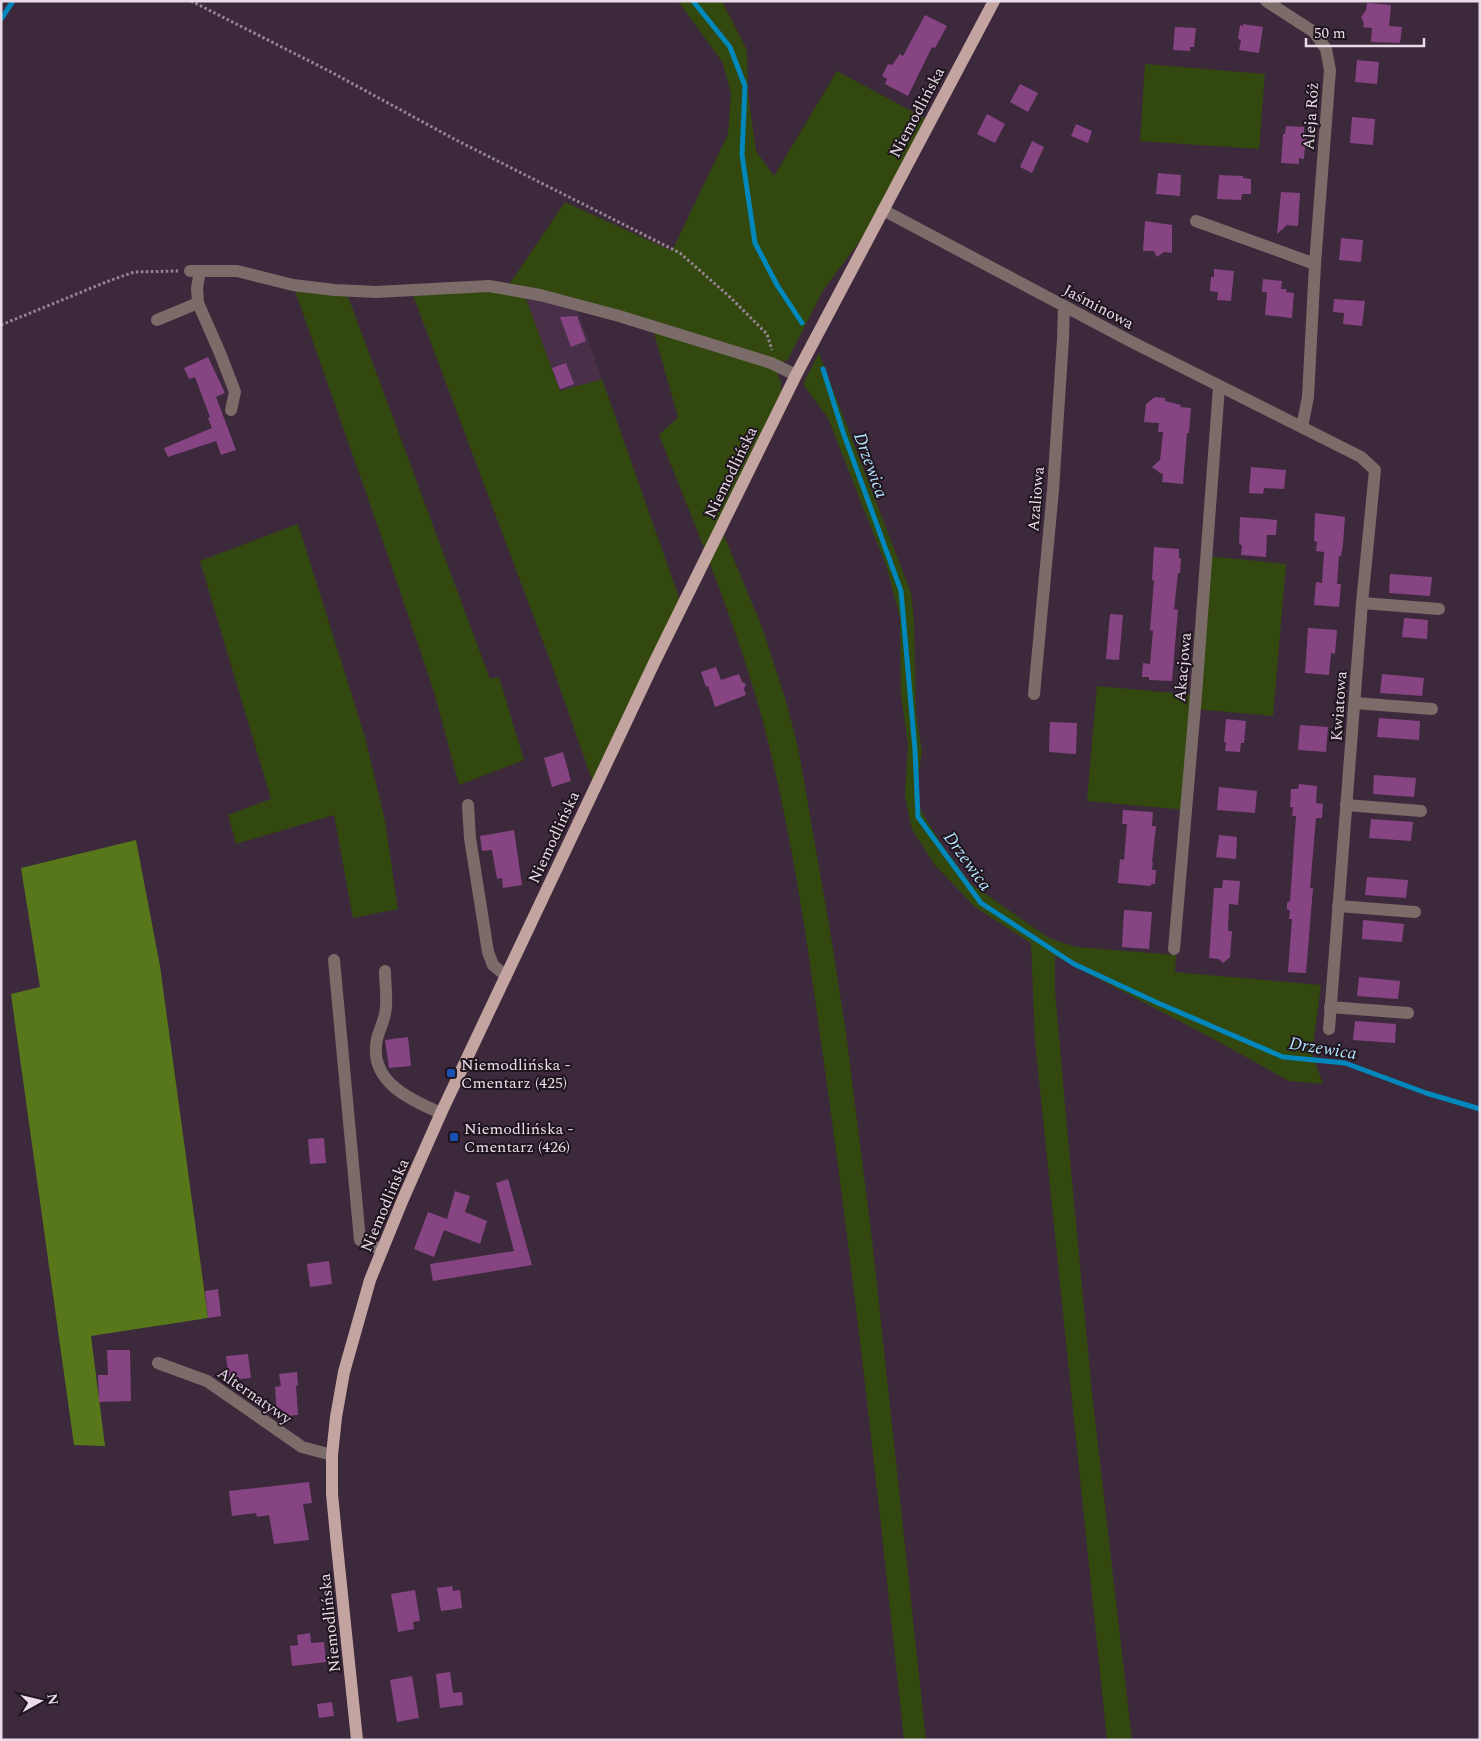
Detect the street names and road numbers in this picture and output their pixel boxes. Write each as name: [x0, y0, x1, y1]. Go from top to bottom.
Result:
street label: Niemodlińska: [883, 63, 951, 162]
street label: Aleja Róż: [1297, 81, 1325, 151]
street label: Jaśminowa: [1059, 278, 1138, 336]
street label: Niemodlińska: [698, 422, 764, 522]
street label: Azaliowa: [1021, 465, 1051, 533]
street label: Akacjowa: [1168, 631, 1198, 703]
street label: Kwiatowa: [1325, 670, 1353, 742]
street label: Niemodlińska: [522, 787, 586, 888]
street label: Niemodlińska: [354, 1155, 415, 1256]
street label: Alternatywy: [212, 1361, 298, 1431]
street label: Niemodlińska: [313, 1572, 347, 1674]

